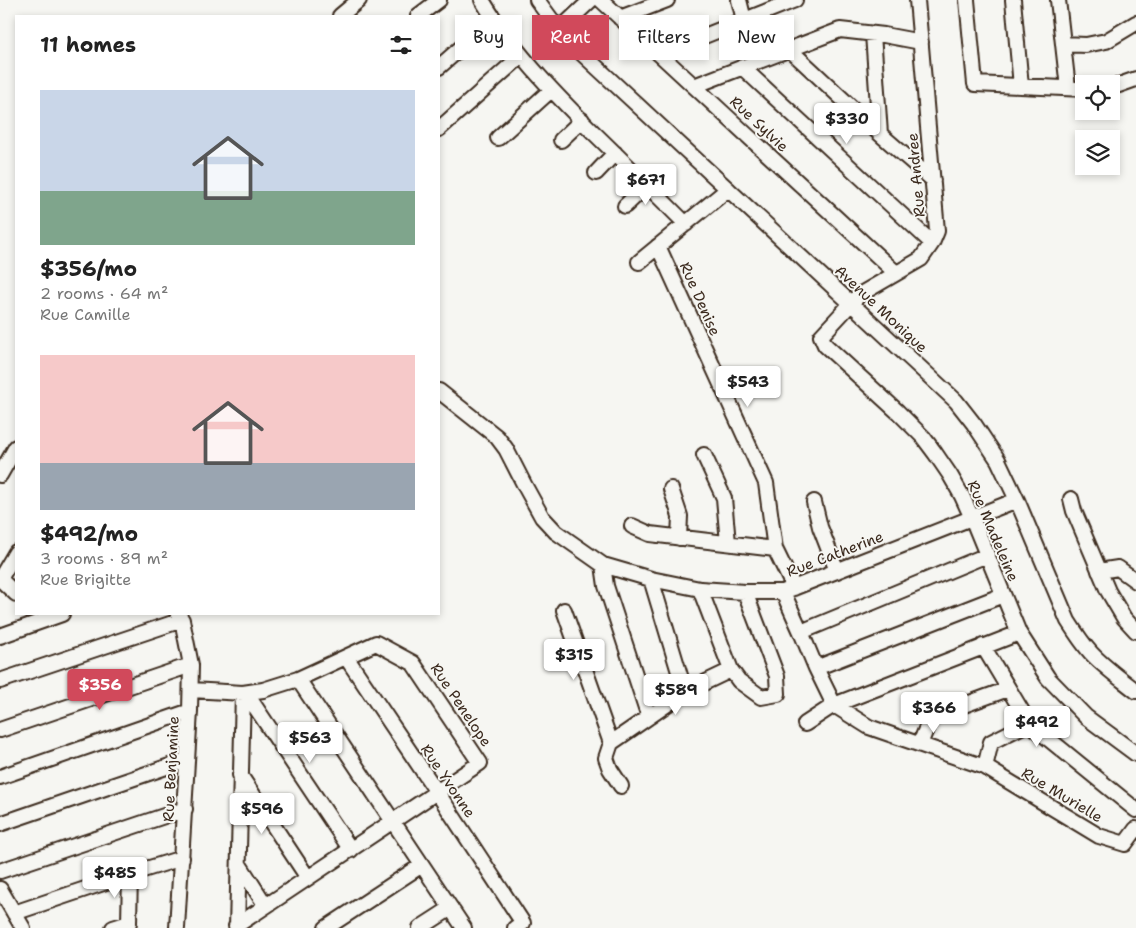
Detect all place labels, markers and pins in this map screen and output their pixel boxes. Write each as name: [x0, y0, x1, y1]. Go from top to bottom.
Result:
pin: $330: [817, 102, 877, 145]
pin: $671: [616, 164, 676, 206]
pin: $543: [718, 366, 778, 408]
pin: $315: [544, 638, 604, 681]
pin: $356: [70, 668, 130, 711]
pin: $589: [646, 674, 706, 716]
pin: $366: [904, 692, 964, 734]
pin: $492: [1007, 706, 1067, 748]
pin: $563: [280, 722, 340, 764]
pin: $596: [232, 792, 292, 835]
pin: $485: [85, 856, 145, 899]

